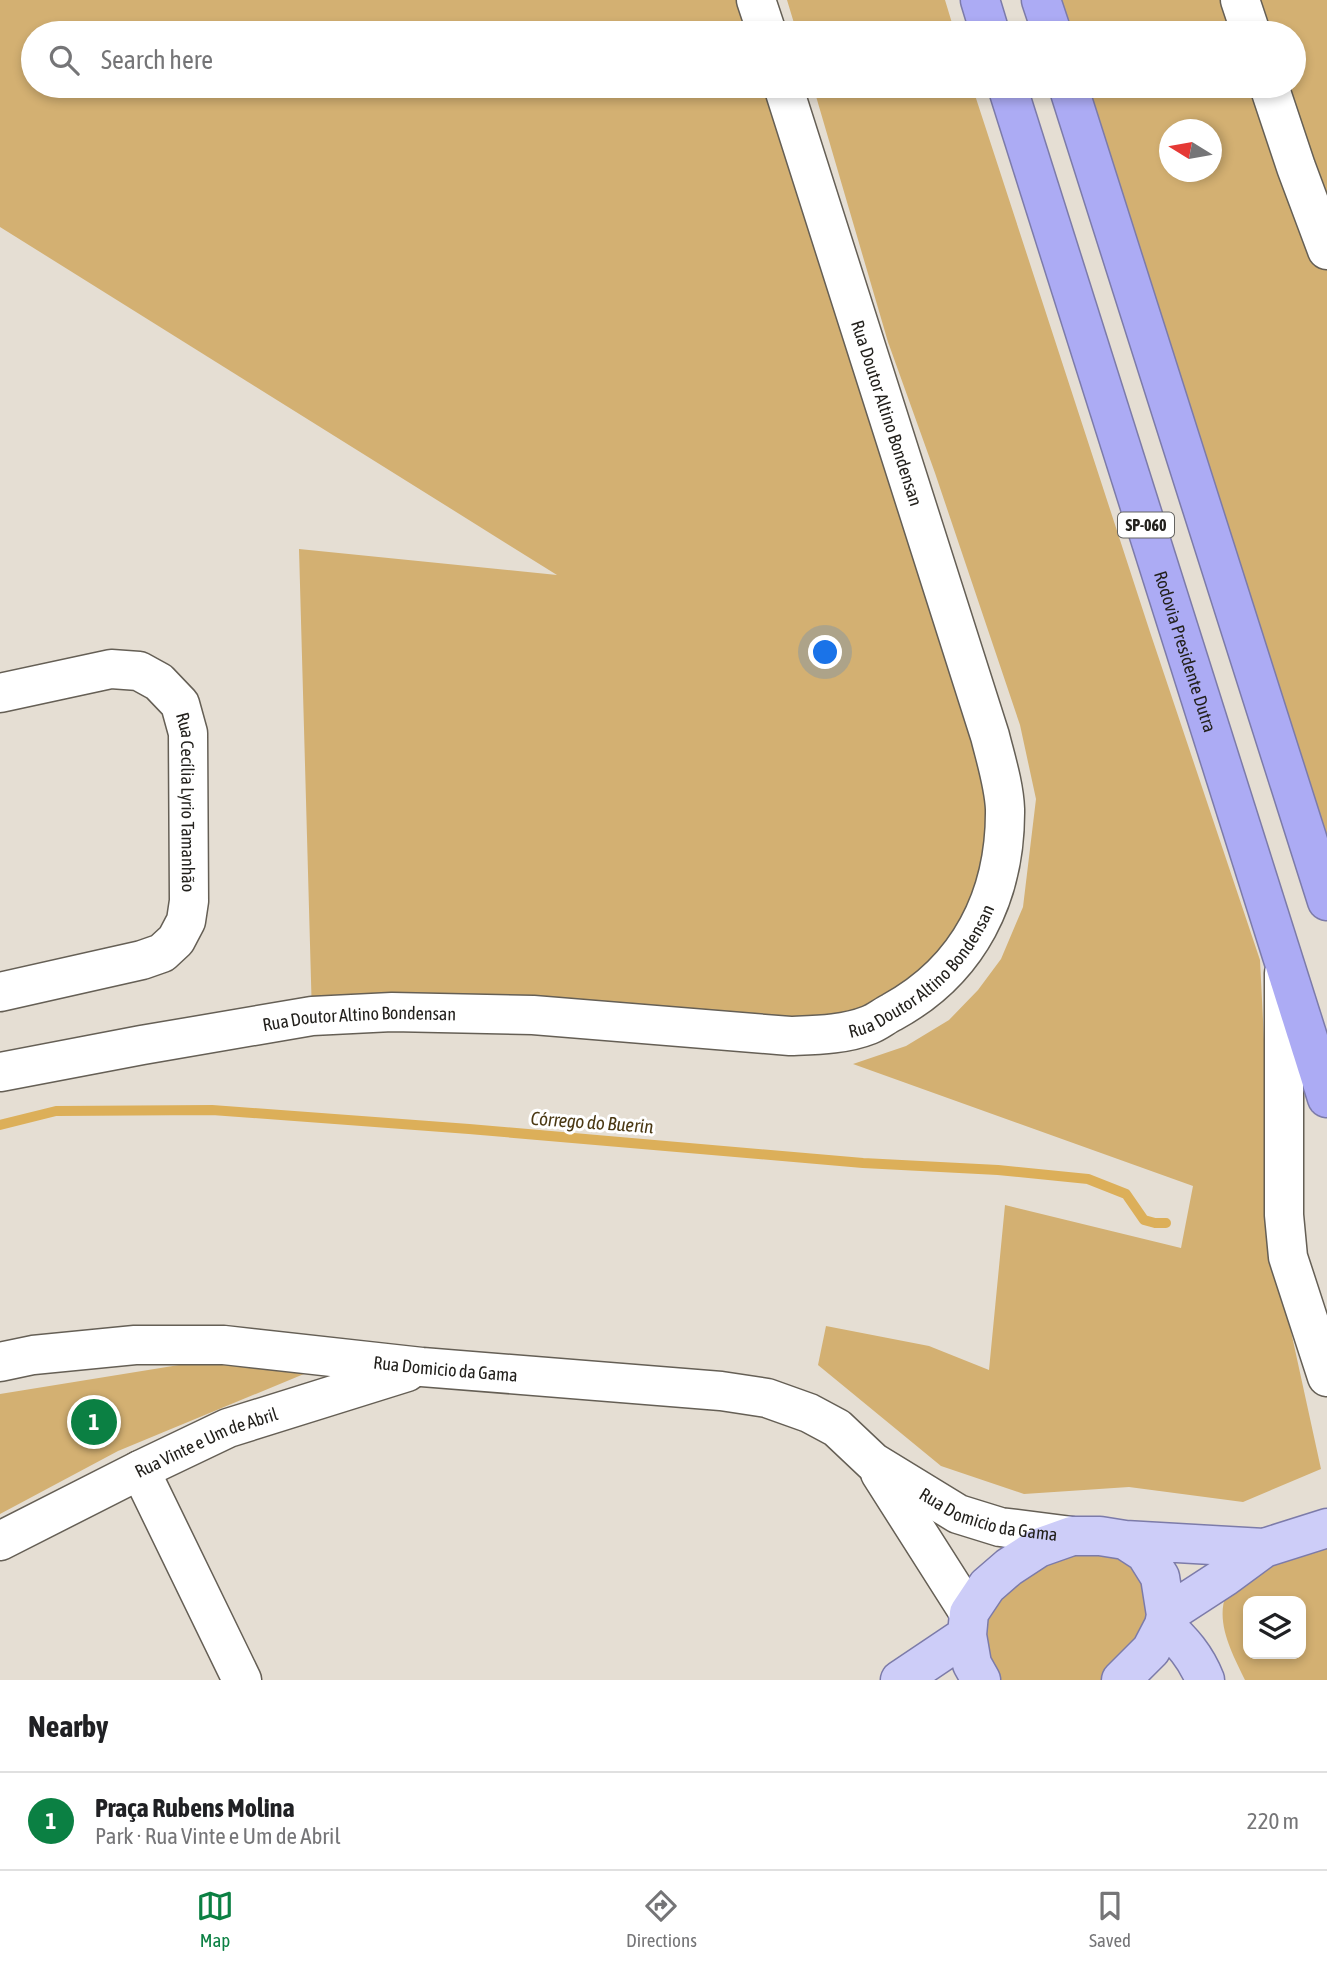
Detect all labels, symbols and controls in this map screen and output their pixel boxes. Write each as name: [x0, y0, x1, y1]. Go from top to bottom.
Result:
search box: [21, 21, 1306, 98]
icon: search: [45, 41, 83, 79]
text: Search here: [101, 45, 213, 75]
north arrow: [1159, 119, 1222, 182]
street label: Rua Doutor Altino Bondensan: [847, 317, 927, 509]
road number: SP-060: [1118, 512, 1174, 538]
street label: Rodovia Presidente Dutra: [1150, 568, 1221, 735]
your location: [808, 635, 842, 669]
street label: Rua Cecília Lyrio Tamanhão: [172, 710, 199, 892]
street label: Rua Doutor Altino Bondensan: [846, 901, 998, 1041]
street label: Rua Doutor Altino Bondensan: [261, 1001, 456, 1035]
water label: Córrego do Buerin: [530, 1107, 654, 1137]
street label: Rua Domicio da Gama: [372, 1351, 518, 1385]
pin: 1: [71, 1396, 117, 1448]
street label: Rua Vinte e Um de Abril: [131, 1403, 280, 1481]
street label: Rua Domicio da Gama: [916, 1483, 1059, 1545]
map controls: [1243, 1596, 1306, 1659]
button: layers: [1243, 1596, 1306, 1659]
text: Nearby: [28, 1709, 108, 1743]
text: Praça Rubens Molina: [95, 1793, 295, 1823]
text: 1: [46, 1808, 56, 1834]
text: 220 m: [1247, 1808, 1299, 1834]
text: Park · Rua Vinte e Um de Abril: [95, 1823, 341, 1849]
tab: Map: [196, 1887, 234, 1951]
tab: Directions: [626, 1887, 697, 1951]
tab: Saved: [1089, 1887, 1131, 1951]

